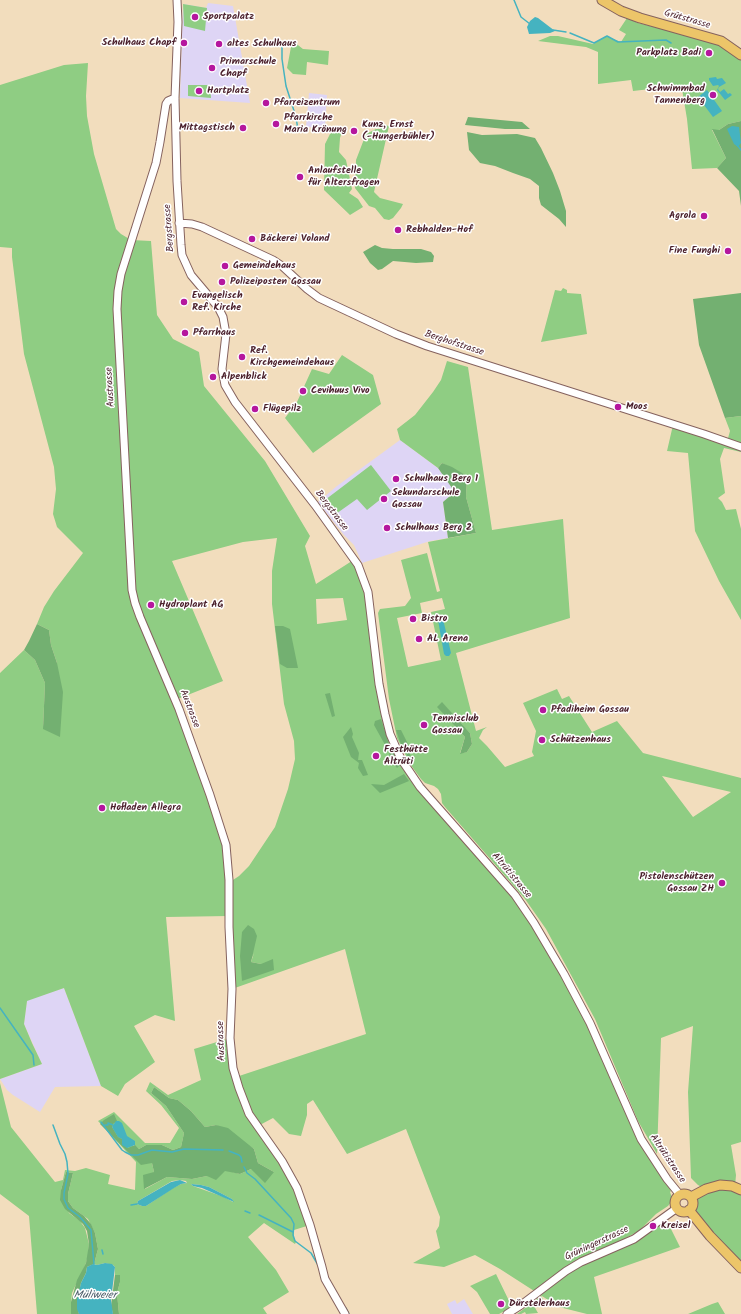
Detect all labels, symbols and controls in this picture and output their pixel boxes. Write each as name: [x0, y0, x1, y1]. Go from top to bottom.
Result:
street label: Grütstrasse: [663, 8, 711, 32]
place label: Sportpalatz: [203, 11, 254, 23]
marker: Sportpalatz: [190, 12, 200, 22]
place label: Schulhaus Chapf: [102, 37, 176, 49]
marker: Schulhaus Chapf: [179, 38, 189, 48]
place label: altes Schulhaus: [227, 38, 296, 50]
marker: altes Schulhaus: [214, 39, 224, 49]
place label: Parkplatz Badi: [636, 47, 701, 59]
marker: Parkplatz Badi: [704, 48, 714, 58]
place label: Primarschule Chapf: [220, 56, 276, 80]
marker: Primarschule Chapf: [207, 63, 217, 73]
place label: Schwimmbad Tannenberg: [647, 83, 705, 106]
place label: Hartplatz: [207, 85, 249, 97]
marker: Hartplatz: [194, 86, 204, 96]
marker: Schwimmbad Tannenberg: [708, 90, 718, 100]
place label: Pfarreizentrum: [274, 97, 340, 109]
marker: Pfarreizentrum: [261, 98, 271, 108]
place label: Pfarrkirche Maria Krönung: [284, 112, 347, 136]
marker: Pfarrkirche Maria Krönung: [271, 119, 281, 129]
place label: Kunz, Ernst (-Hungerbühler): [362, 119, 435, 142]
place label: Mittagstisch: [179, 122, 235, 134]
marker: Mittagstisch: [238, 123, 248, 133]
marker: Kunz, Ernst (-Hungerbühler): [349, 126, 359, 136]
place label: Anlaufstelle für Altersfragen: [308, 165, 380, 188]
marker: Anlaufstelle für Altersfragen: [295, 172, 305, 182]
street label: Bergstrasse: [162, 204, 178, 252]
place label: Agrola: [669, 210, 696, 222]
marker: Agrola: [699, 211, 709, 221]
place label: Rebhalden-Hof: [406, 224, 472, 236]
marker: Rebhalden-Hof: [393, 225, 403, 235]
place label: Bäckerei Voland: [260, 233, 330, 245]
marker: Bäckerei Voland: [247, 234, 257, 244]
place label: Fine Funghi: [669, 245, 720, 257]
marker: Fine Funghi: [723, 246, 733, 256]
place label: Gemeindehaus: [233, 260, 296, 272]
marker: Gemeindehaus: [220, 261, 230, 271]
place label: Polizeiposten Gossau: [230, 276, 321, 288]
marker: Polizeiposten Gossau: [217, 277, 227, 287]
place label: Evangelisch Ref. Kirche: [192, 290, 243, 314]
marker: Evangelisch Ref. Kirche: [179, 297, 189, 307]
place label: Pfarrhaus: [193, 327, 235, 339]
marker: Pfarrhaus: [180, 328, 190, 338]
street label: Berghofstrasse: [423, 329, 485, 359]
place label: Ref. Kirchgemeindehaus: [250, 345, 334, 368]
marker: Ref. Kirchgemeindehaus: [237, 352, 247, 362]
street label: Austrasse: [104, 367, 118, 407]
place label: Alpenblick: [221, 371, 267, 383]
marker: Alpenblick: [208, 372, 218, 382]
place label: Cevihuus Vivo: [311, 385, 369, 397]
marker: Cevihuus Vivo: [298, 386, 308, 396]
place label: Moos: [626, 401, 647, 413]
marker: Moos: [613, 402, 623, 412]
place label: Flügepilz: [263, 403, 301, 415]
marker: Flügepilz: [250, 404, 260, 414]
place label: Schulhaus Berg 1: [404, 473, 478, 485]
marker: Schulhaus Berg 1: [391, 474, 401, 484]
place label: Sekundarschule Gossau: [392, 487, 459, 510]
street label: Bergstrasse: [312, 488, 350, 534]
marker: Sekundarschule Gossau: [379, 494, 389, 504]
place label: Schulhaus Berg 2: [395, 522, 472, 534]
marker: Schulhaus Berg 2: [382, 523, 392, 533]
place label: Hydroplant AG: [159, 599, 224, 611]
marker: Hydroplant AG: [146, 600, 156, 610]
place label: Bistro: [421, 613, 447, 625]
marker: Bistro: [408, 614, 418, 624]
place label: AL Arena: [427, 633, 468, 645]
marker: AL Arena: [414, 634, 424, 644]
street label: Austrasse: [176, 688, 202, 730]
place label: Pfadiheim Gossau: [551, 704, 629, 716]
marker: Pfadiheim Gossau: [538, 705, 548, 715]
place label: Tennisclub Gossau: [432, 713, 479, 736]
marker: Tennisclub Gossau: [419, 720, 429, 730]
place label: Schützenhaus: [550, 734, 611, 746]
marker: Schützenhaus: [537, 735, 547, 745]
place label: Festhütte Altrüti: [384, 744, 428, 768]
marker: Festhütte Altrüti: [371, 751, 381, 761]
place label: Hofladen Allegra: [110, 802, 181, 814]
marker: Hofladen Allegra: [97, 803, 107, 813]
street label: Altrütistrasse: [488, 851, 534, 901]
place label: Pistolenschützen Gossau ZH: [639, 871, 714, 894]
marker: Pistolenschützen Gossau ZH: [717, 878, 727, 888]
street label: Austrasse: [215, 1021, 229, 1061]
street label: Altrütistrasse: [646, 1132, 688, 1186]
place label: Kreisel: [661, 1220, 690, 1232]
marker: Kreisel: [648, 1221, 658, 1231]
street label: Grüningerstrasse: [563, 1224, 631, 1264]
water label: Müliweier: [74, 1289, 116, 1303]
place label: Dürstelerhaus: [509, 1298, 570, 1310]
marker: Dürstelerhaus: [496, 1299, 506, 1309]

